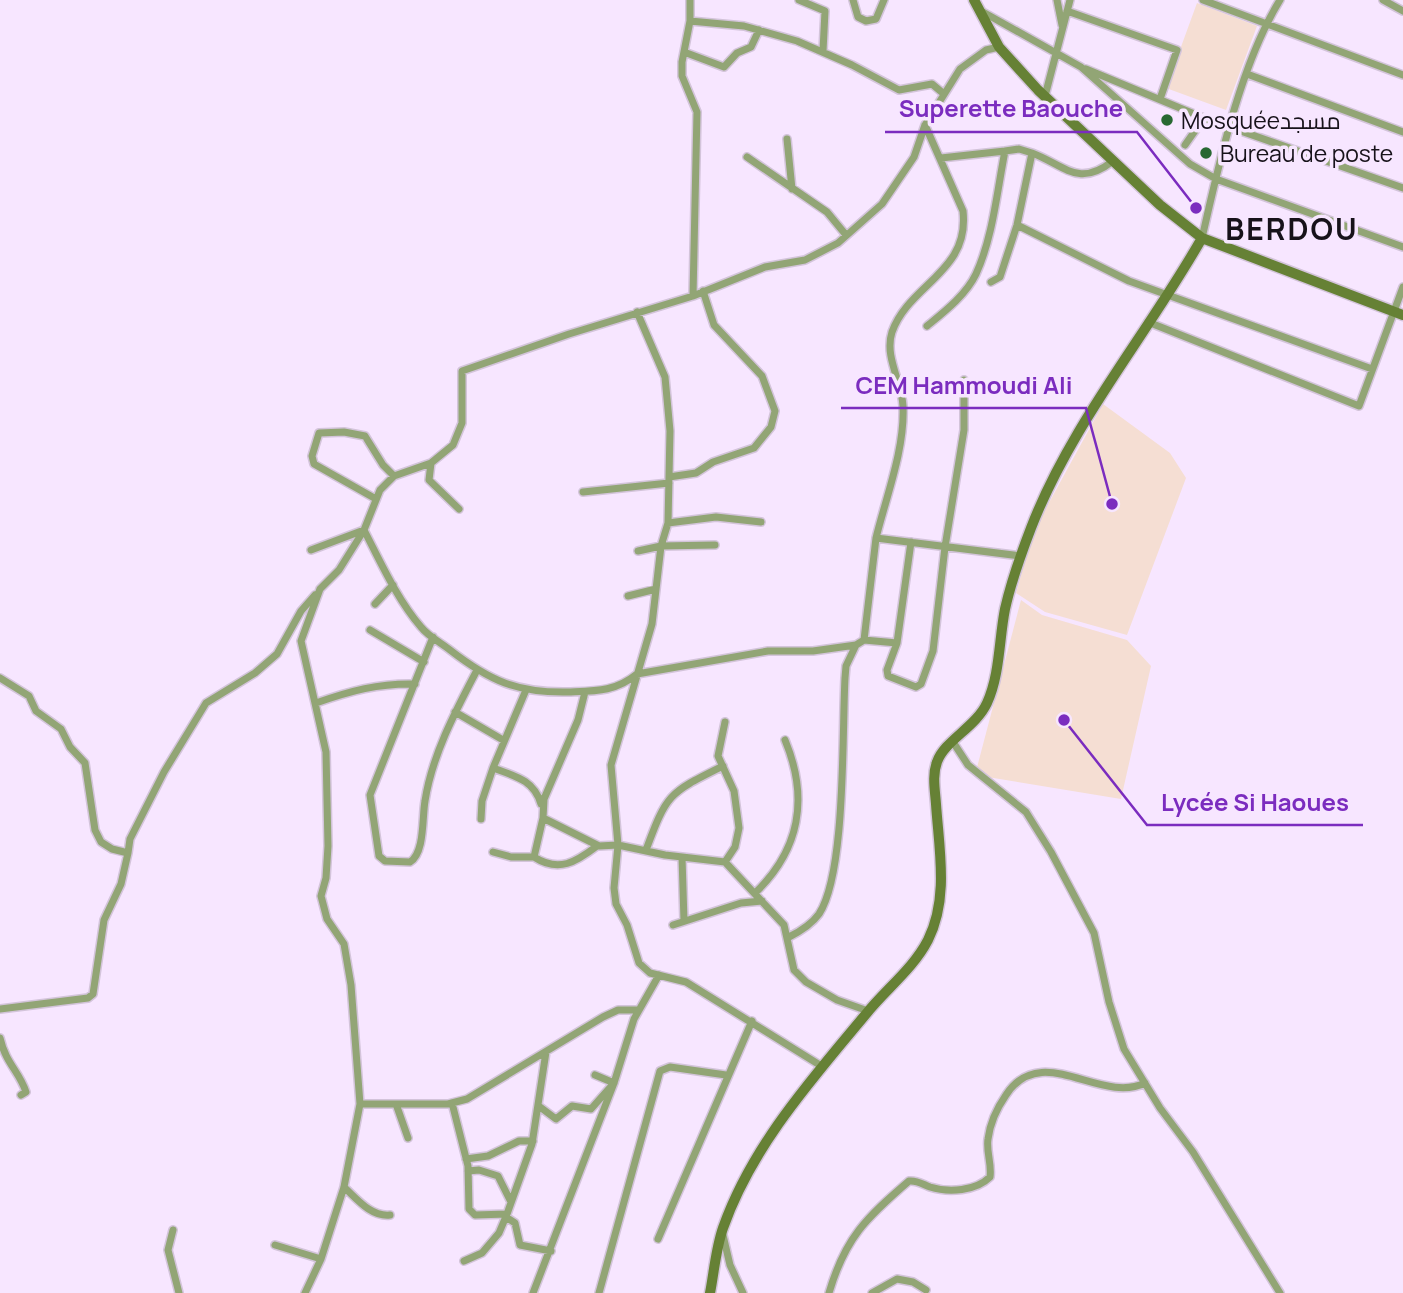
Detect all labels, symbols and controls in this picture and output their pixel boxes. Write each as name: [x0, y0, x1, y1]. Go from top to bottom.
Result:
callout: Superette Baouche: [885, 87, 1137, 132]
text: Superette Baouche: [899, 91, 1123, 124]
place label: Mosquéeمسجد: [1181, 104, 1341, 136]
marker: Mosquéeمسجد: [1159, 112, 1175, 128]
place label: Bureau de poste: [1220, 137, 1393, 169]
marker: Bureau de poste: [1198, 145, 1214, 161]
district label: BERDOU: [1225, 208, 1359, 249]
callout: CEM Hammoudi Ali: [841, 363, 1086, 408]
text: CEM Hammoudi Ali: [856, 368, 1072, 401]
callout: Lycée Si Haoues: [1147, 780, 1363, 825]
text: Lycée Si Haoues: [1161, 785, 1349, 818]

